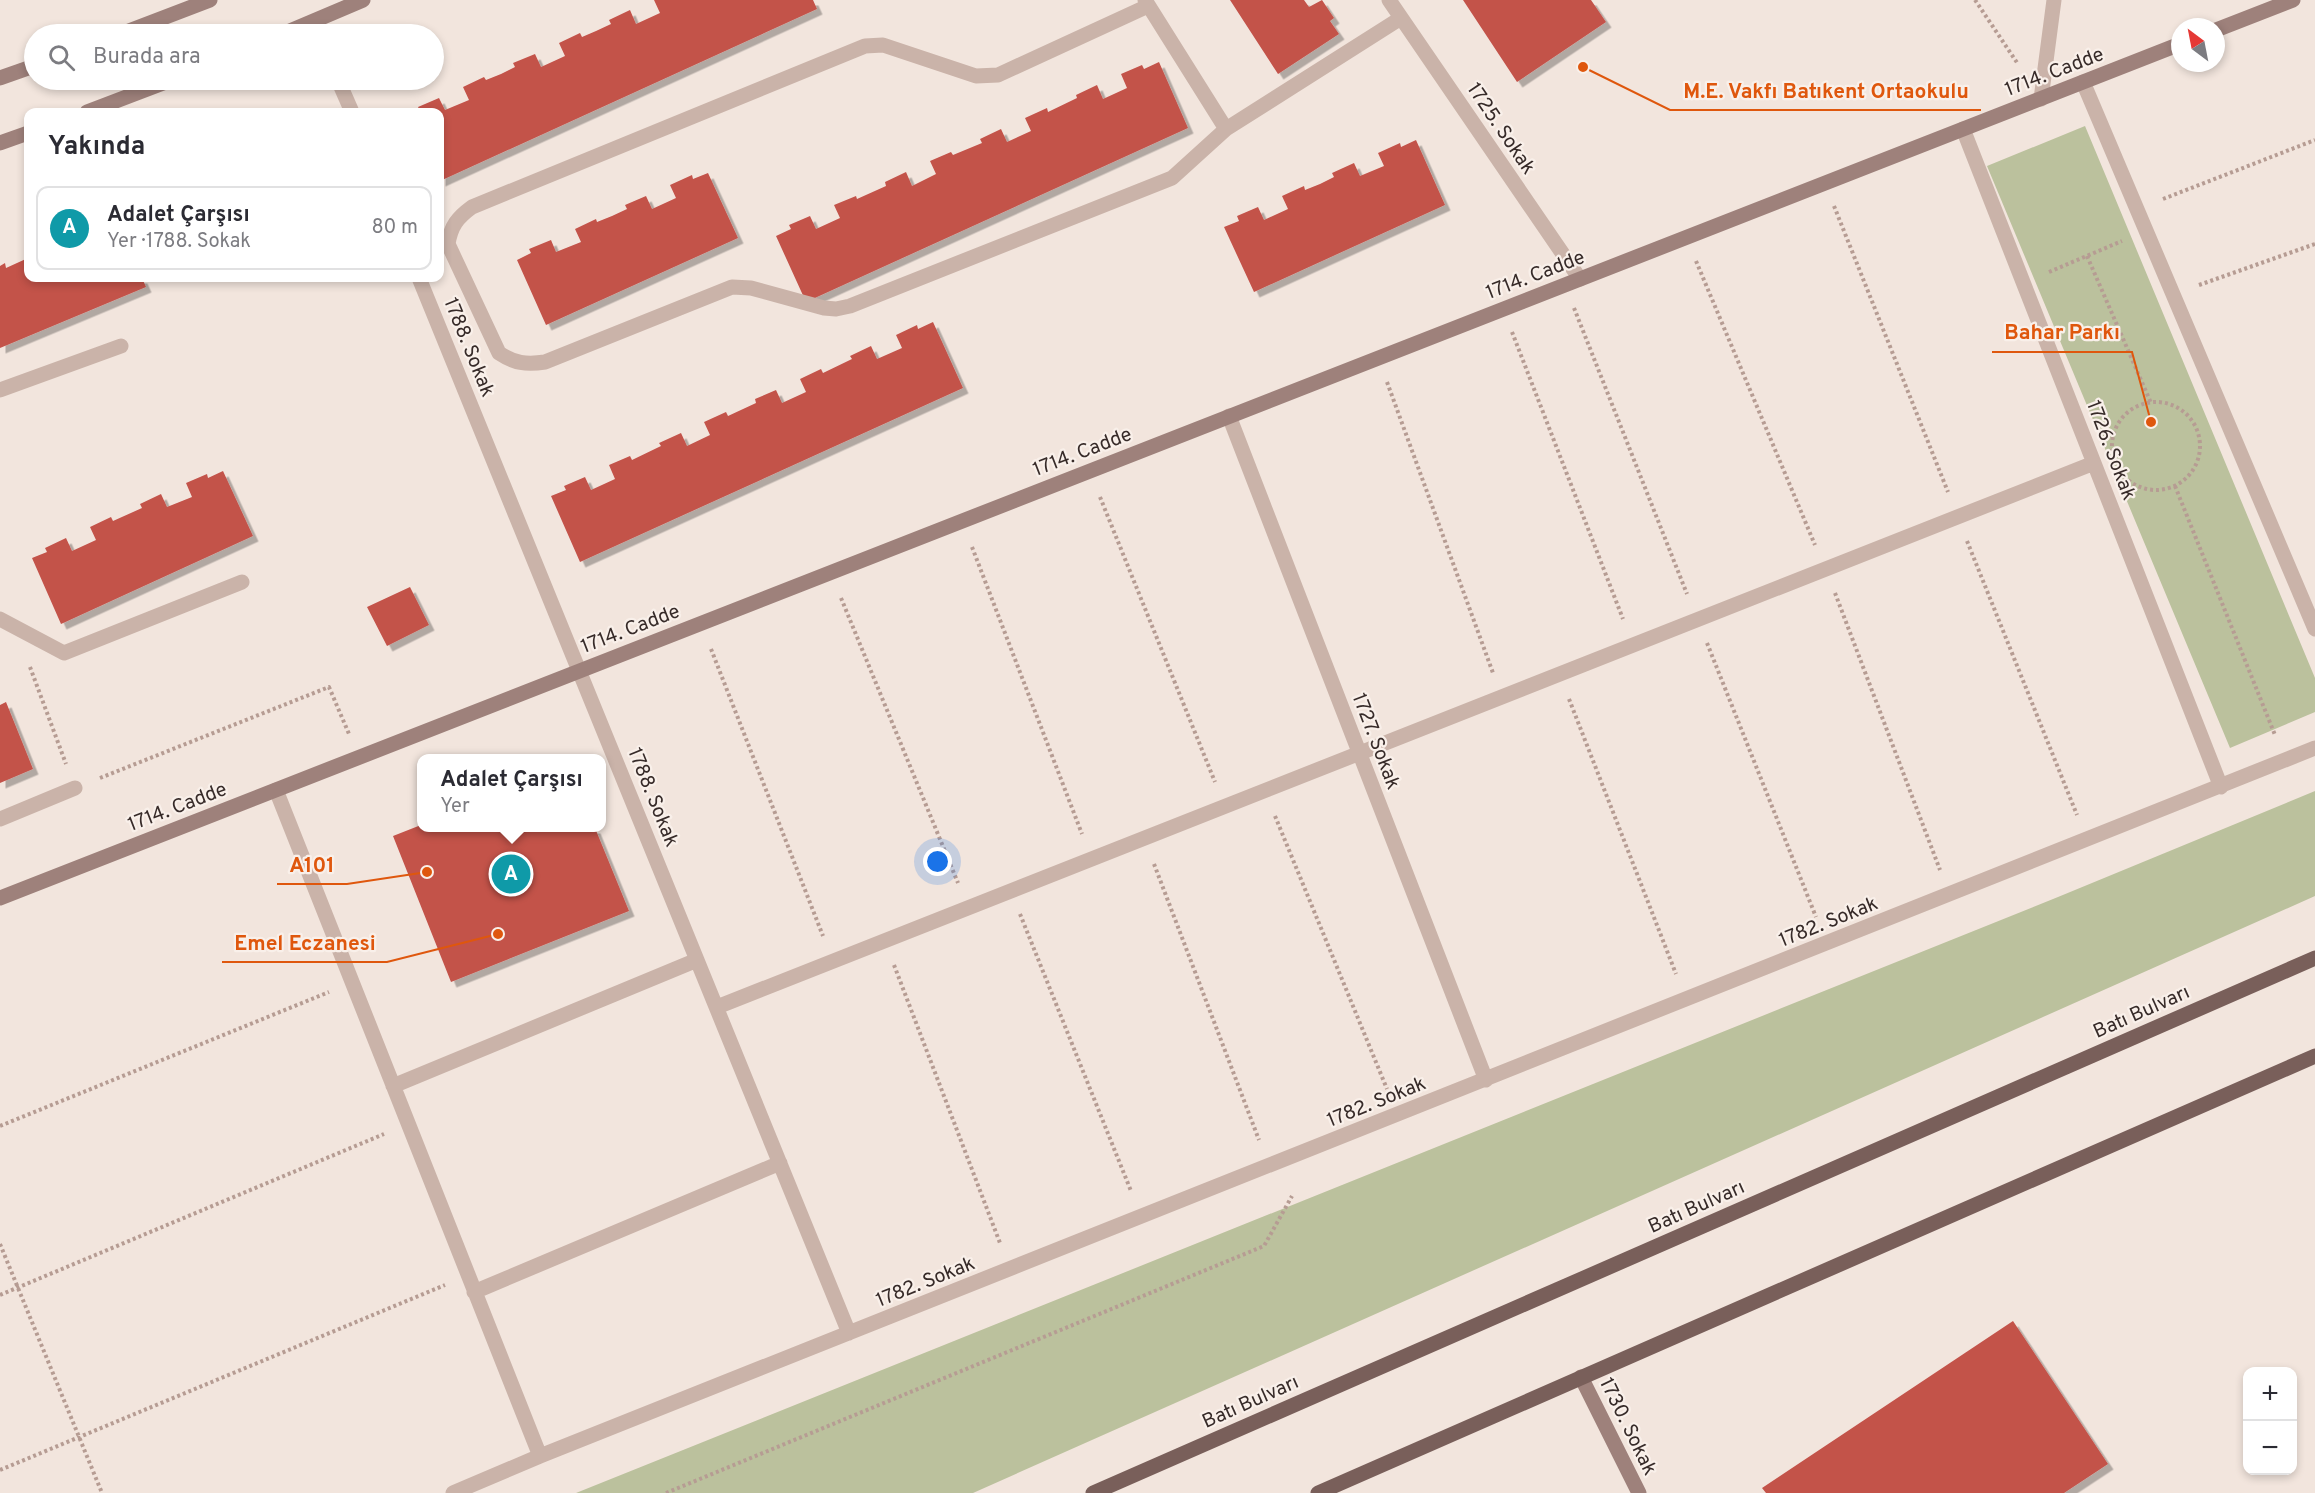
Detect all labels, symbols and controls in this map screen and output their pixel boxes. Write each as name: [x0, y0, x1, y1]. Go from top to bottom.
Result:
north arrow: [2171, 18, 2225, 72]
search box: [24, 24, 444, 90]
icon: search: [45, 41, 78, 74]
street label: 1714. Cadde: [2002, 42, 2108, 104]
text: Burada ara: [93, 44, 201, 71]
callout: M.E. Vakfı Batıkent Ortaokulu: [1670, 71, 1981, 110]
street label: 1725. Sokak: [1460, 78, 1541, 180]
text: M.E. Vakfı Batıkent Ortaokulu: [1683, 79, 1969, 106]
text: Yakında: [48, 131, 145, 164]
text: Adalet Çarşısı: [107, 202, 250, 229]
text: A: [62, 215, 77, 241]
text: 80 m: [372, 215, 418, 241]
text: Yer · 1788. Sokak: [107, 229, 251, 255]
street label: 1714. Cadde: [1483, 245, 1589, 307]
street label: 1788. Sokak: [436, 294, 500, 401]
callout: Bahar Parkı: [1992, 313, 2132, 352]
text: Bahar Parkı: [2004, 320, 2120, 347]
street label: 1726. Sokak: [2079, 397, 2141, 504]
street label: 1714. Cadde: [1030, 422, 1136, 484]
street label: 1714. Cadde: [578, 599, 684, 661]
street label: 1727. Sokak: [1345, 690, 1405, 794]
street label: 1788. Sokak: [620, 744, 684, 851]
popup: [417, 754, 606, 832]
text: Adalet Çarşısı: [440, 767, 583, 794]
street label: 1714. Cadde: [125, 777, 231, 839]
text: Yer: [440, 794, 470, 820]
callout: A101: [277, 845, 347, 884]
your location: [923, 847, 952, 876]
pin: A: [492, 852, 530, 896]
text: A101: [289, 853, 335, 880]
street label: 1782. Sokak: [1775, 891, 1882, 954]
callout: Emel Eczanesi: [222, 923, 387, 962]
text: Emel Eczanesi: [234, 931, 376, 958]
street label: Batı Bulvarı: [2089, 980, 2194, 1046]
street label: 1782. Sokak: [1323, 1071, 1430, 1134]
street label: Batı Bulvarı: [1644, 1175, 1749, 1241]
street label: 1782. Sokak: [872, 1251, 979, 1314]
map controls: [2243, 1367, 2297, 1475]
button: +: [2243, 1367, 2297, 1421]
street label: Batı Bulvarı: [1198, 1370, 1303, 1436]
street label: 1730. Sokak: [1592, 1374, 1662, 1480]
button: −: [2243, 1421, 2297, 1475]

